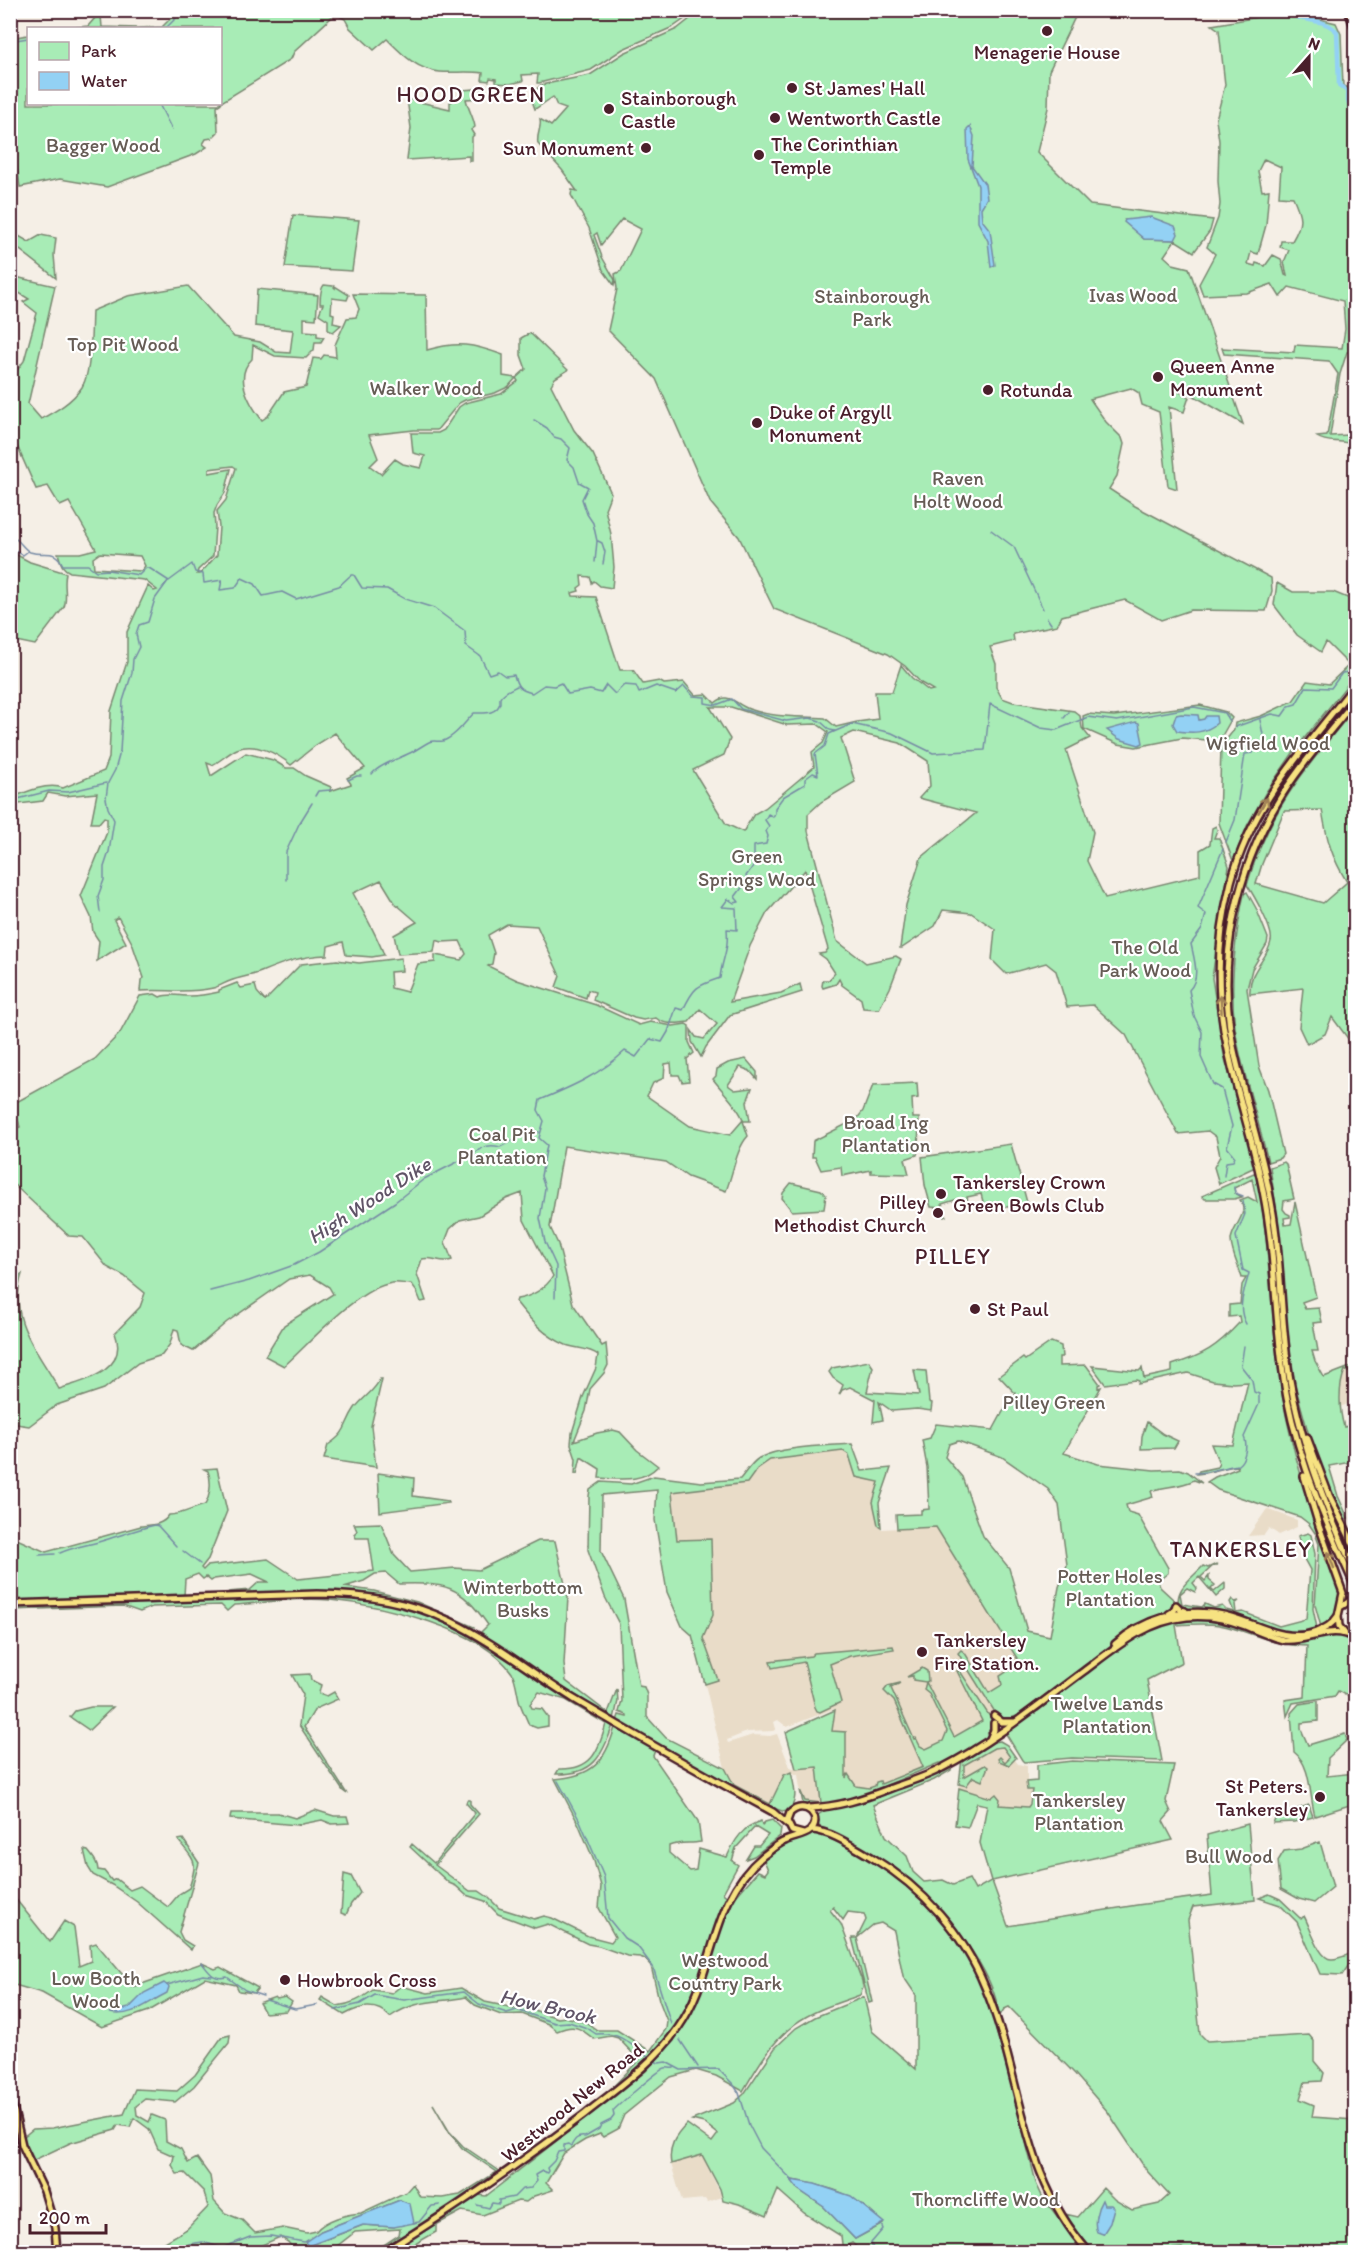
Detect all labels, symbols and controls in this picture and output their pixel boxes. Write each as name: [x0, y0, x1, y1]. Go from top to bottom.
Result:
marker: Menagerie House: [1040, 24, 1054, 38]
legend: [27, 27, 222, 105]
north arrow: [1279, 27, 1339, 87]
text: N: [1306, 33, 1323, 54]
text: Park: [81, 40, 116, 62]
place label: Menagerie House: [974, 40, 1120, 64]
text: Water: [81, 70, 127, 92]
place label: St James' Hall: [804, 76, 926, 100]
district label: HOOD GREEN: [396, 81, 546, 108]
marker: St James' Hall: [785, 81, 799, 95]
place label: Stainborough Castle: [621, 86, 737, 133]
marker: Stainborough Castle: [602, 102, 616, 116]
place label: Wentworth Castle: [787, 106, 941, 130]
marker: Wentworth Castle: [768, 111, 782, 125]
place label: The Corinthian Temple: [771, 132, 898, 179]
park label: Bagger Wood: [46, 133, 160, 157]
place label: Sun Monument: [503, 136, 635, 160]
marker: Sun Monument: [639, 141, 653, 155]
marker: The Corinthian Temple: [752, 148, 766, 162]
park label: Ivas Wood: [1089, 283, 1177, 307]
park label: Stainborough Park: [814, 284, 930, 331]
park label: Top Pit Wood: [67, 332, 179, 356]
place label: Queen Anne Monument: [1170, 354, 1275, 401]
marker: Queen Anne Monument: [1151, 370, 1165, 384]
park label: Walker Wood: [369, 376, 483, 400]
place label: Rotunda: [1000, 378, 1073, 402]
marker: Rotunda: [981, 383, 995, 397]
place label: Duke of Argyll Monument: [769, 400, 892, 447]
marker: Duke of Argyll Monument: [750, 416, 764, 430]
park label: Raven Holt Wood: [913, 466, 1003, 513]
park label: Wigfield Wood: [1206, 731, 1330, 755]
one-way arrow: [1258, 797, 1270, 814]
park label: Green Springs Wood: [698, 844, 816, 891]
park label: The Old Park Wood: [1099, 935, 1191, 982]
one-way arrow: [1215, 994, 1226, 1014]
park label: Broad Ing Plantation: [841, 1110, 931, 1157]
park label: Coal Pit Plantation: [457, 1122, 547, 1169]
water label: High Wood Dike: [303, 1150, 436, 1249]
place label: Tankersley Crown Green Bowls Club: [953, 1170, 1106, 1217]
marker: Tankersley Crown Green Bowls Club: [934, 1187, 948, 1201]
place label: Pilley Methodist Church: [774, 1190, 927, 1237]
marker: Pilley Methodist Church: [931, 1206, 945, 1220]
district label: PILLEY: [915, 1243, 991, 1270]
place label: St Paul: [987, 1297, 1049, 1321]
marker: St Paul: [968, 1302, 982, 1316]
park label: Pilley Green: [1003, 1390, 1106, 1414]
district label: TANKERSLEY: [1170, 1536, 1312, 1563]
one-way arrow: [1325, 1552, 1336, 1570]
park label: Potter Holes Plantation: [1057, 1564, 1163, 1611]
park label: Winterbottom Busks: [463, 1575, 583, 1622]
place label: Tankersley Fire Station.: [934, 1628, 1039, 1675]
marker: Tankersley Fire Station.: [915, 1645, 929, 1659]
park label: Twelve Lands Plantation: [1051, 1691, 1163, 1738]
place label: St Peters. Tankersley: [1216, 1774, 1309, 1821]
park label: Tankersley Plantation: [1033, 1788, 1126, 1835]
marker: St Peters. Tankersley: [1313, 1790, 1327, 1804]
park label: Bull Wood: [1185, 1844, 1273, 1868]
park label: Westwood Country Park: [668, 1948, 783, 1995]
park label: Low Booth Wood: [51, 1966, 141, 2013]
place label: Howbrook Cross: [297, 1968, 437, 1992]
marker: Howbrook Cross: [278, 1973, 292, 1987]
water label: How Brook: [498, 1983, 600, 2029]
street label: Westwood New Road: [496, 2037, 648, 2167]
park label: Thorncliffe Wood: [912, 2187, 1060, 2211]
scale bar: [30, 2197, 106, 2235]
text: 200 m: [39, 2207, 90, 2229]

